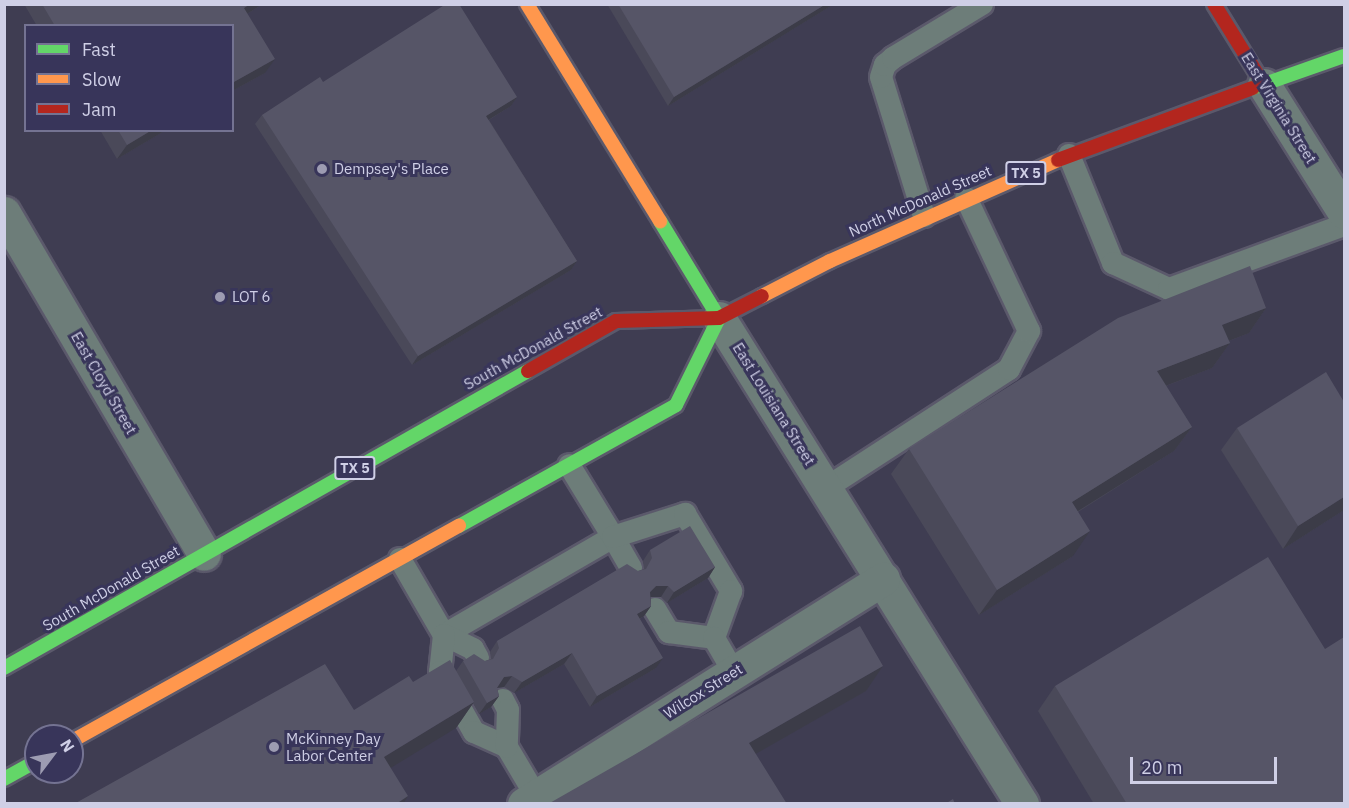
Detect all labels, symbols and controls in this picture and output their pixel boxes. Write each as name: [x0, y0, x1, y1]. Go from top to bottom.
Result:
legend: [24, 24, 234, 132]
text: Fast: [82, 38, 116, 61]
street label: East Virginia Street: [1238, 49, 1320, 167]
text: Slow: [82, 68, 121, 91]
text: Jam: [82, 98, 117, 121]
place label: Dempsey's Place: [334, 160, 449, 178]
street label: North McDonald Street: [846, 161, 994, 241]
marker: Dempsey's Place: [315, 162, 329, 176]
road number: TX 5: [1005, 162, 1047, 184]
place label: LOT 6: [232, 288, 271, 306]
marker: LOT 6: [213, 290, 227, 304]
street label: South McDonald Street: [461, 303, 605, 393]
street label: East Cloyd Street: [67, 329, 141, 437]
street label: East Louisiana Street: [729, 339, 819, 469]
road number: TX 5: [334, 457, 376, 479]
street label: South McDonald Street: [39, 541, 183, 635]
street label: Wilcox Street: [660, 660, 746, 722]
north arrow: [24, 724, 84, 784]
place label: McKinney Day Labor Center: [286, 729, 381, 764]
text: N: [56, 735, 79, 756]
marker: McKinney Day Labor Center: [267, 740, 281, 754]
scale bar: [1133, 745, 1280, 783]
text: 20 m: [1141, 756, 1183, 779]

